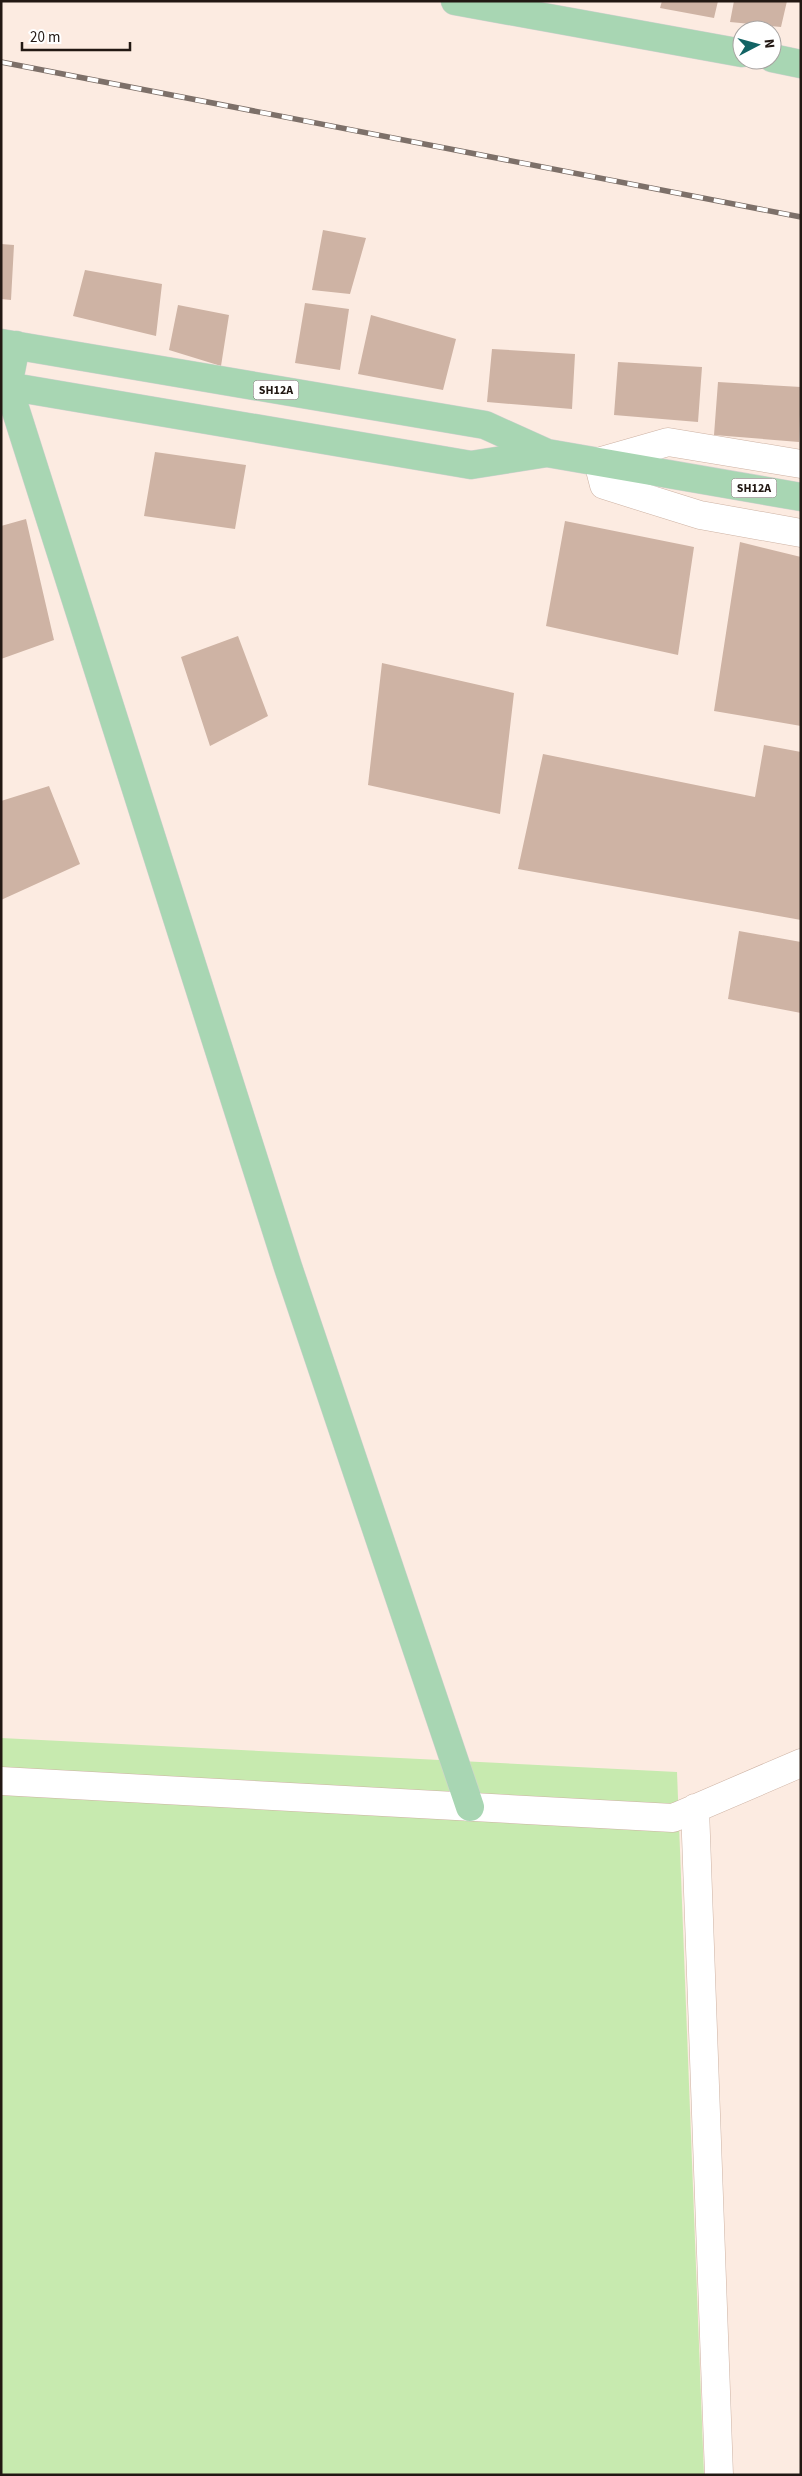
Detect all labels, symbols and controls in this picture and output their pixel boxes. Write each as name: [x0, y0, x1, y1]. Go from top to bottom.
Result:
scale bar: [22, 20, 130, 52]
north arrow: [732, 20, 782, 70]
text: 20 m: [30, 27, 60, 48]
text: N: [759, 38, 779, 49]
road number: SH12A: [254, 380, 298, 400]
road number: SH12A: [732, 478, 776, 498]

